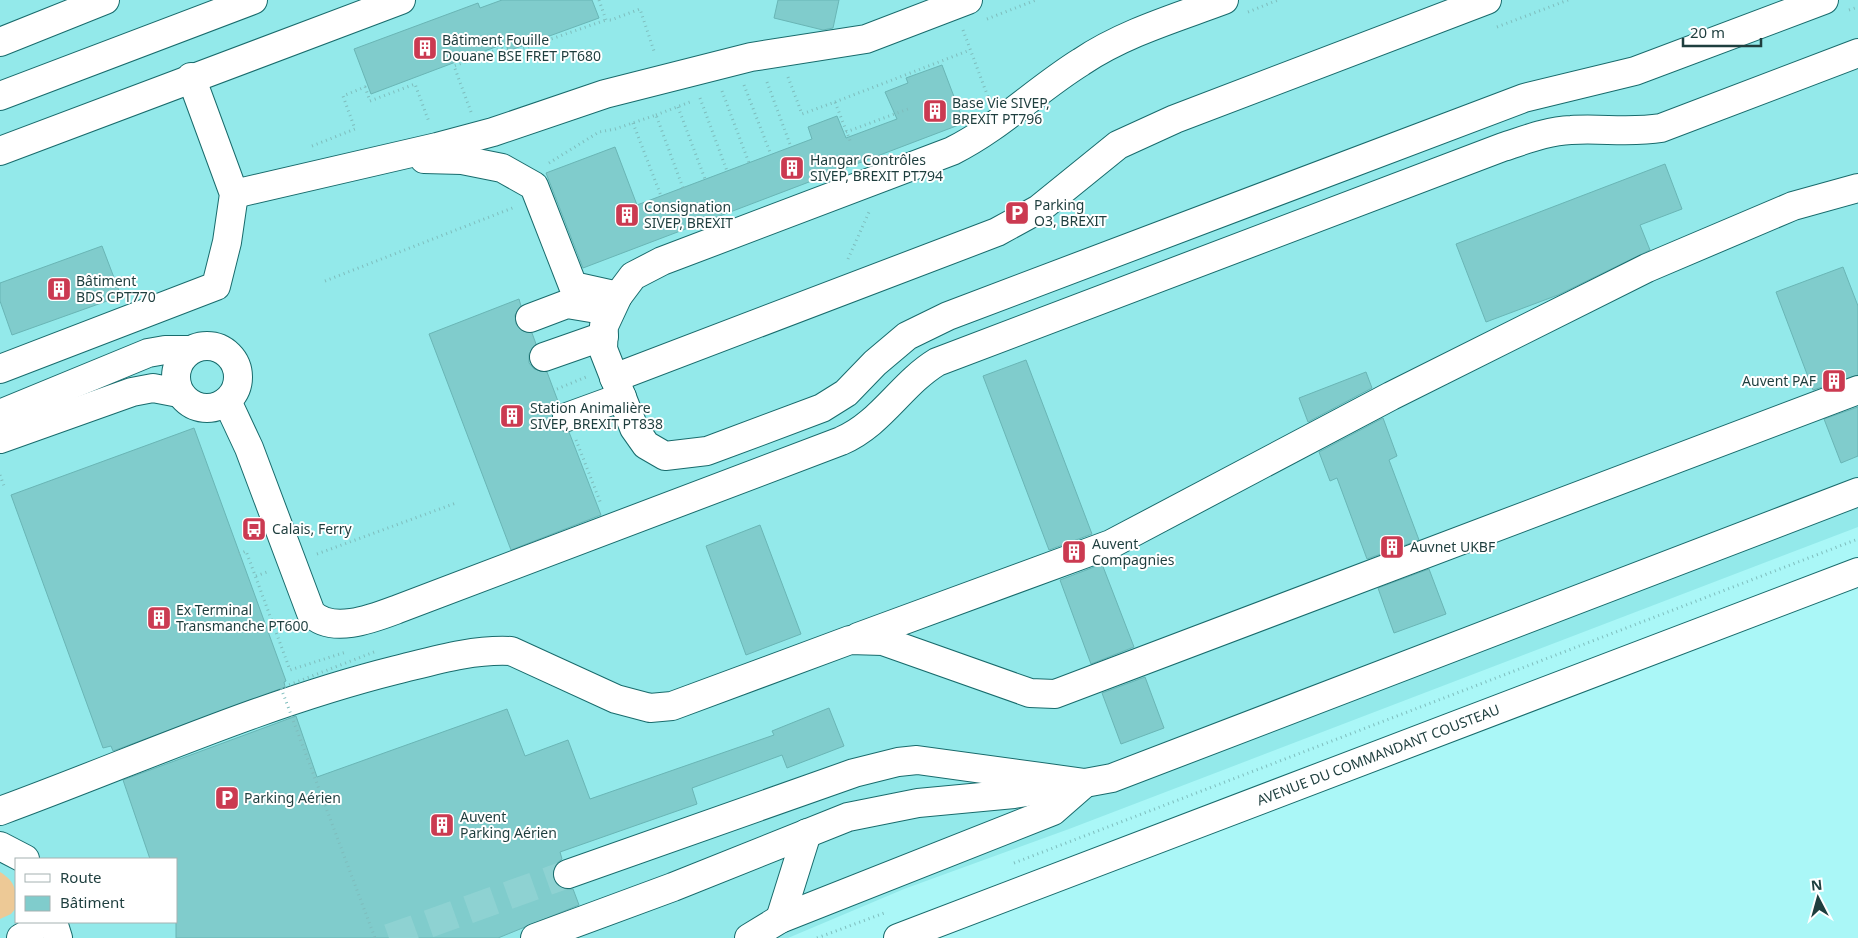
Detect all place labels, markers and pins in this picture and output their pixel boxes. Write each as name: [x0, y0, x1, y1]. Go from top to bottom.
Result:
place label: Bâtiment Fouille Douane BSE FRET PT680: [442, 30, 601, 65]
building icon: Bâtiment Fouille Douane BSE FRET PT680: [412, 35, 438, 61]
place label: Base Vie SIVEP, BREXIT PT796: [952, 93, 1050, 128]
building icon: Base Vie SIVEP, BREXIT PT796: [922, 98, 948, 124]
place label: Hangar Contrôles SIVEP, BREXIT PT794: [810, 150, 943, 185]
building icon: Hangar Contrôles SIVEP, BREXIT PT794: [779, 155, 805, 181]
place label: Parking O3, BREXIT: [1034, 195, 1107, 230]
place label: Consignation SIVEP, BREXIT: [644, 197, 733, 232]
parking icon: Parking O3, BREXIT: [1004, 200, 1030, 226]
building icon: Consignation SIVEP, BREXIT: [614, 202, 640, 228]
place label: Bâtiment BDS CPT770: [76, 271, 156, 306]
building icon: Bâtiment BDS CPT770: [46, 276, 72, 302]
building icon: Auvent PAF: [1821, 368, 1847, 394]
place label: Auvent PAF: [1742, 371, 1816, 390]
place label: Station Animalière SIVEP, BREXIT PT838: [530, 398, 663, 433]
building icon: Station Animalière SIVEP, BREXIT PT838: [499, 403, 525, 429]
bus stop icon: Calais, Ferry: [241, 516, 267, 542]
place label: Calais, Ferry: [272, 519, 353, 538]
place label: Auvent Compagnies: [1092, 534, 1175, 569]
building icon: Auvnet UKBF: [1379, 534, 1405, 560]
place label: Auvnet UKBF: [1410, 537, 1495, 556]
building icon: Auvent Compagnies: [1061, 539, 1087, 565]
place label: Ex Terminal Transmanche PT600: [176, 600, 309, 635]
building icon: Ex Terminal Transmanche PT600: [146, 605, 172, 631]
parking icon: Parking Aérien: [214, 785, 240, 811]
place label: Parking Aérien: [244, 788, 341, 807]
place label: Auvent Parking Aérien: [460, 807, 557, 842]
building icon: Auvent Parking Aérien: [429, 812, 455, 838]

